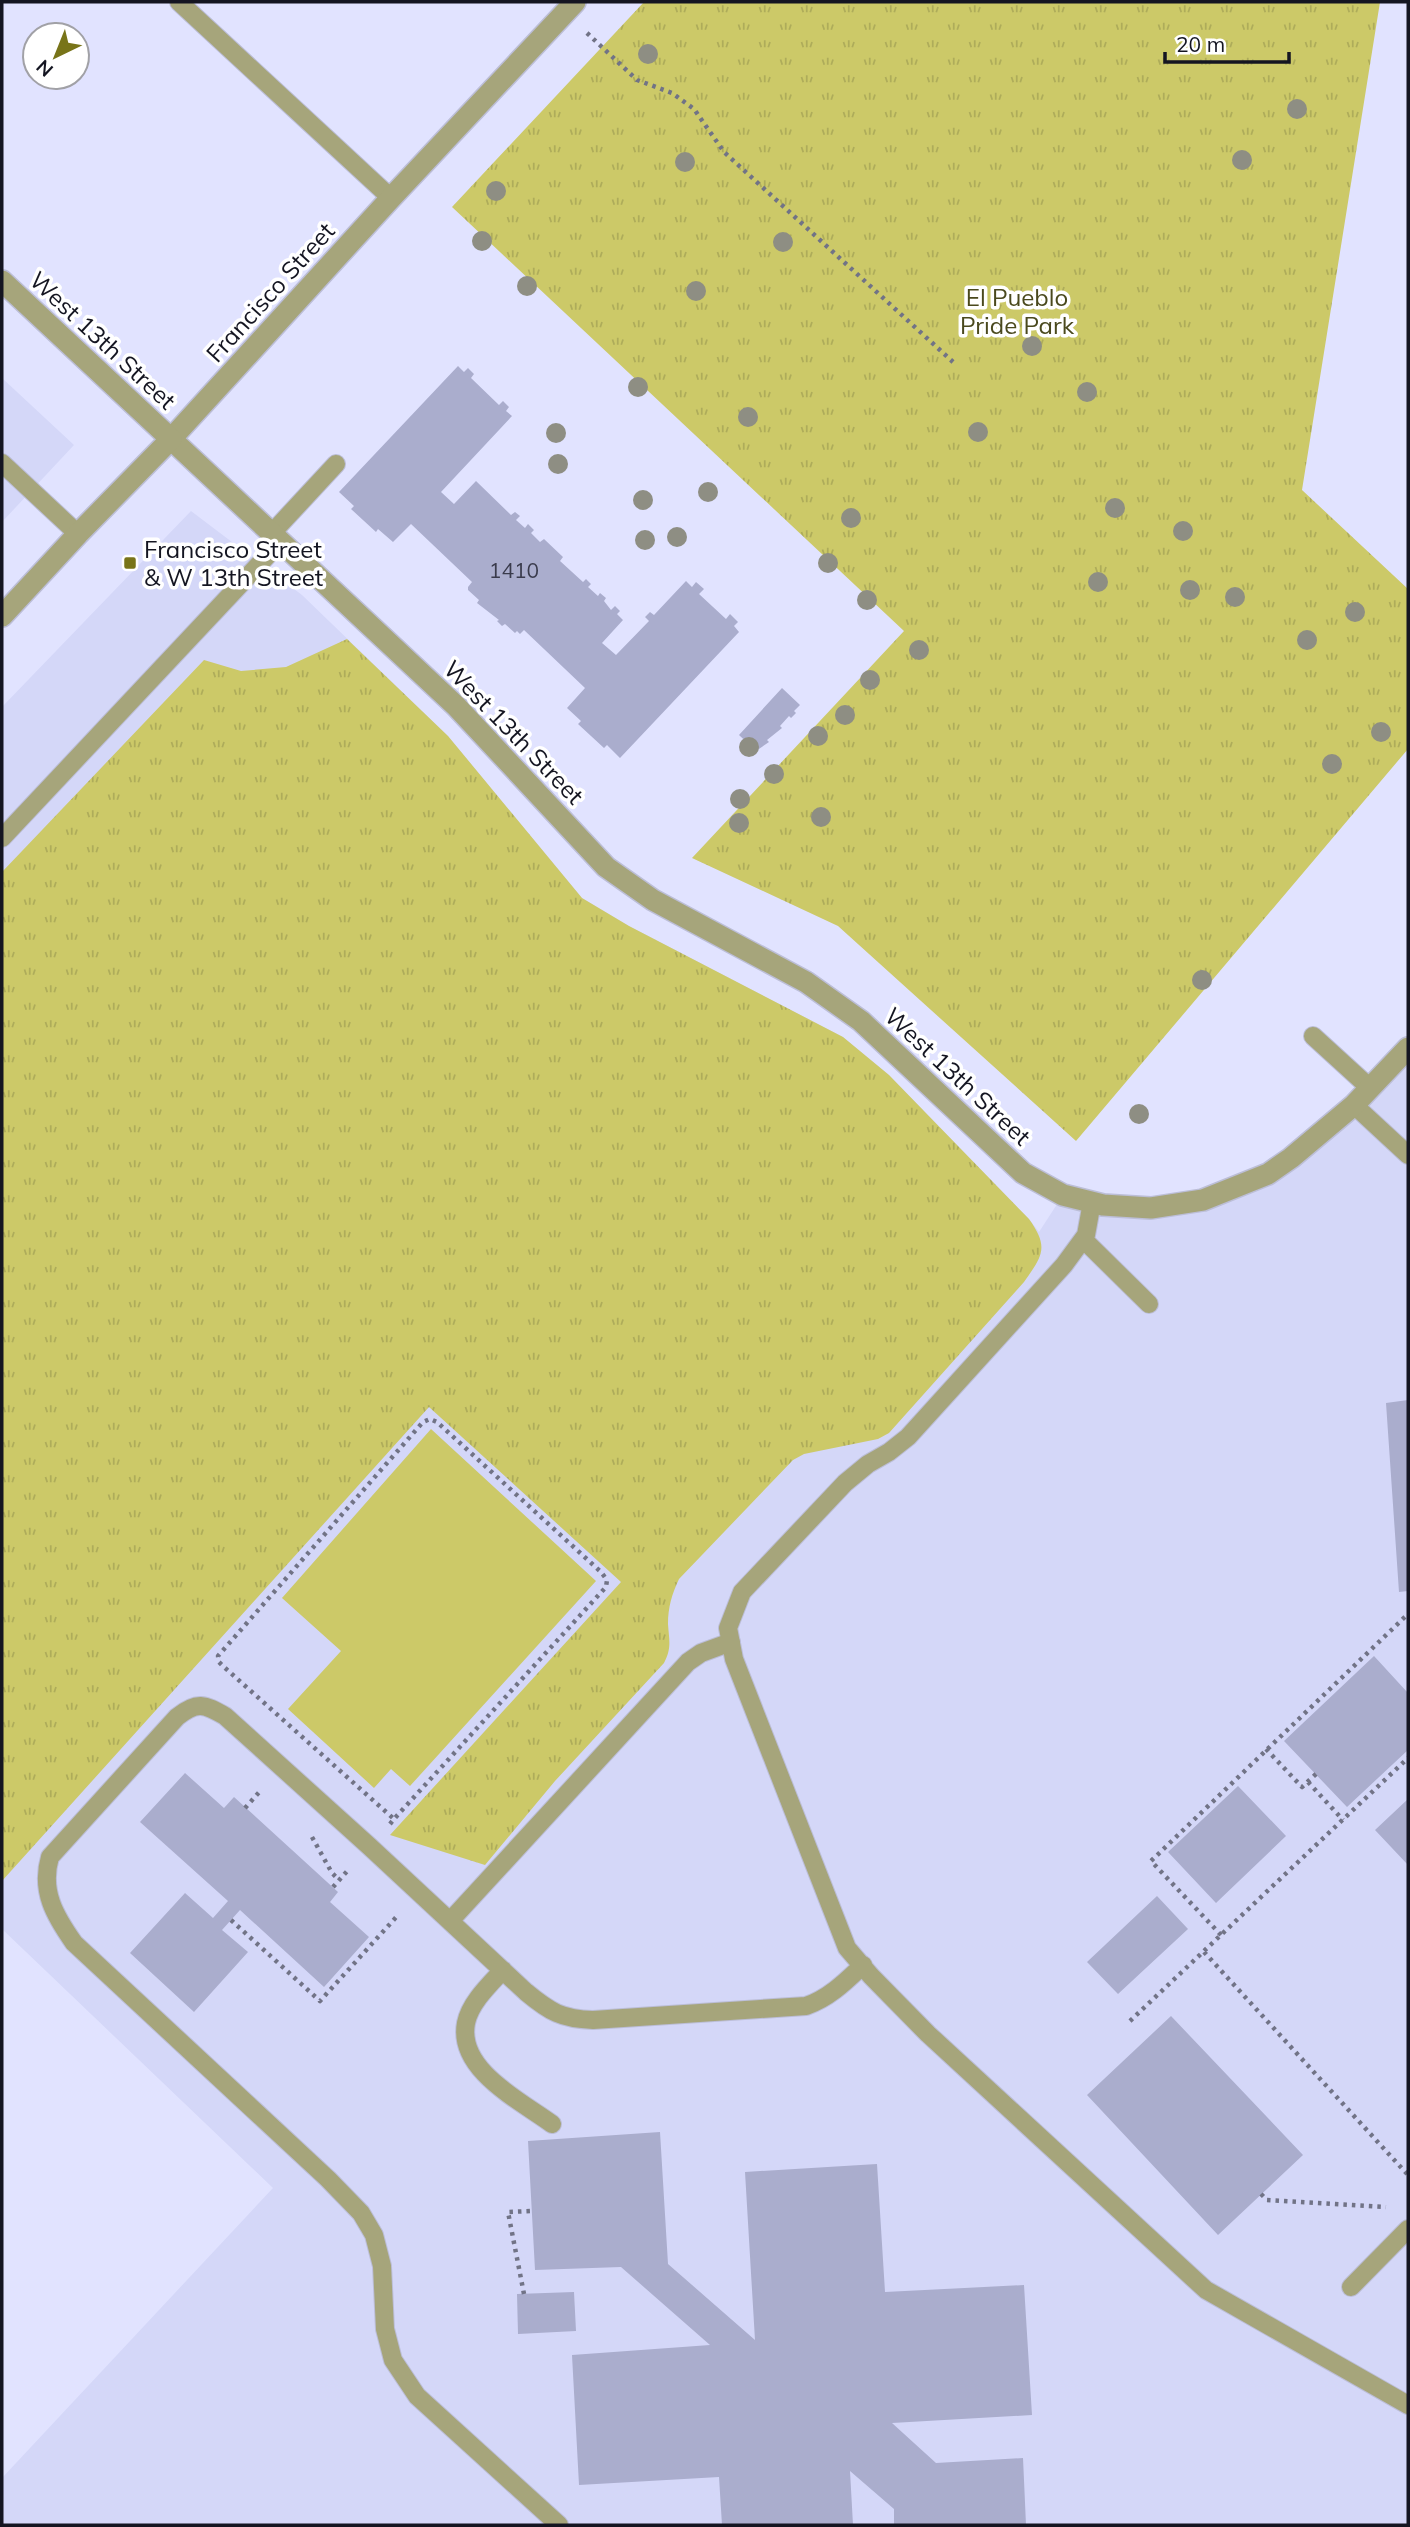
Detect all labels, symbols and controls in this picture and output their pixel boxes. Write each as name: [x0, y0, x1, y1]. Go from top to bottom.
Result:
north arrow: [21, 21, 91, 91]
scale bar: [1165, 21, 1289, 65]
text: 20 m: [1176, 31, 1225, 57]
text: N: [31, 55, 58, 82]
street label: Francisco Street: [199, 216, 341, 368]
street label: West 13th Street: [24, 265, 182, 415]
park label: El Pueblo Pride Park: [960, 282, 1075, 340]
place label: Francisco Street & W 13th Street: [144, 534, 323, 592]
marker: Francisco Street & W 13th Street: [122, 555, 138, 571]
house number: 1410: [489, 557, 539, 583]
street label: West 13th Street: [438, 654, 590, 810]
street label: West 13th Street: [879, 1001, 1037, 1151]

